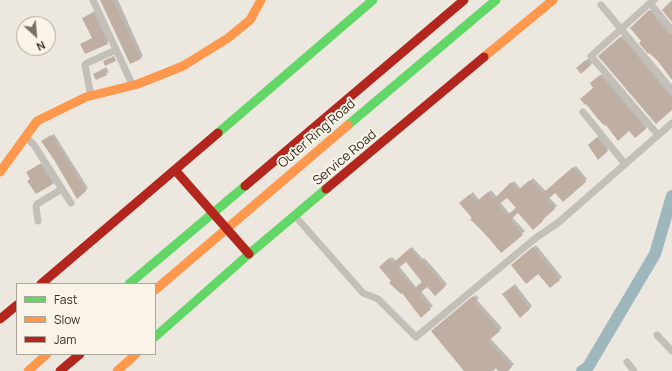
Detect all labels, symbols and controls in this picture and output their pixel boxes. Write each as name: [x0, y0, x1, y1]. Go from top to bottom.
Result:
north arrow: [16, 16, 56, 56]
text: N: [34, 38, 48, 55]
street label: Outer Ring Road: [275, 96, 359, 172]
street label: Service Road: [310, 127, 380, 189]
legend: [16, 283, 156, 355]
text: Fast: [54, 291, 78, 308]
text: Slow: [54, 311, 80, 328]
text: Jam: [54, 331, 76, 348]

